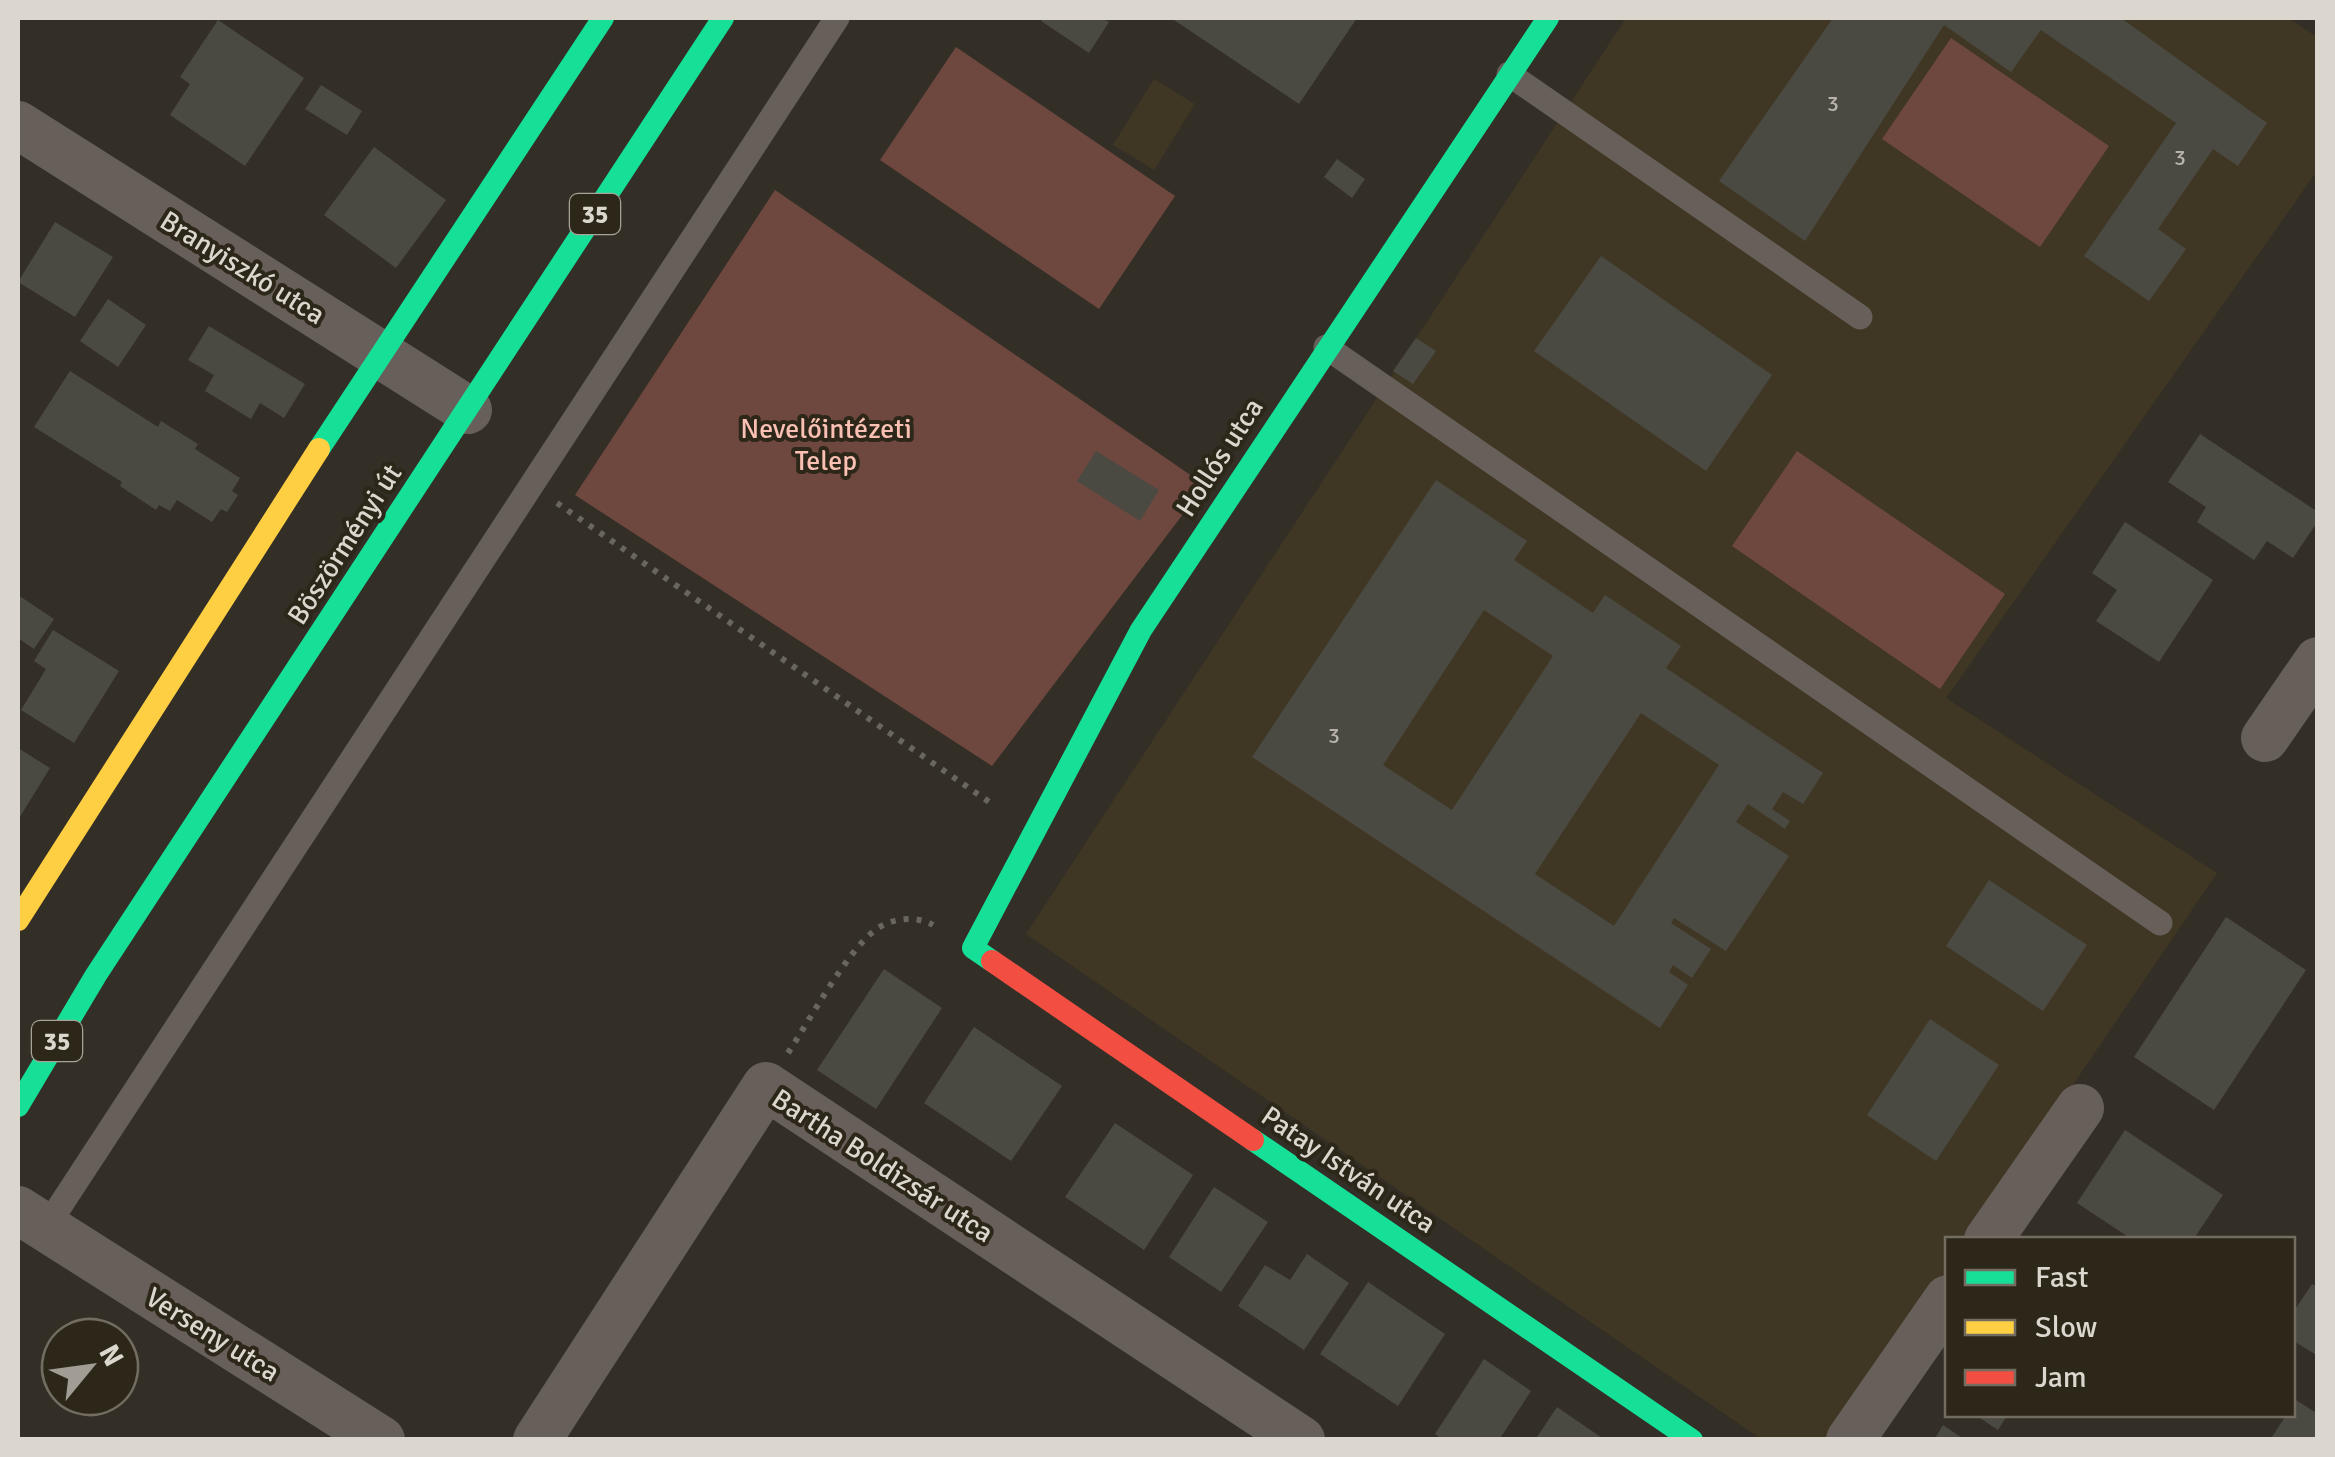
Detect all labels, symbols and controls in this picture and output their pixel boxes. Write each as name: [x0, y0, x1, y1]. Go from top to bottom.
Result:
house number: 3: [1827, 90, 1839, 117]
house number: 3: [2174, 144, 2186, 171]
road number: 35: [570, 194, 620, 234]
street label: Branyiszkó utca: [154, 204, 331, 332]
street label: Hollós utca: [1169, 392, 1271, 523]
park label: Nevelőintézeti Telep: [740, 412, 912, 478]
street label: Böszörményi út: [280, 458, 409, 631]
house number: 3: [1328, 722, 1340, 749]
road number: 35: [32, 1021, 82, 1061]
street label: Bartha Boldizsár utca: [765, 1082, 999, 1250]
street label: Patay István utca: [1255, 1099, 1442, 1241]
legend: [1945, 1237, 2295, 1417]
text: Fast: [2035, 1259, 2088, 1296]
street label: Verseny utca: [139, 1280, 286, 1389]
text: Slow: [2035, 1309, 2097, 1346]
north arrow: [40, 1317, 140, 1417]
text: N: [91, 1339, 131, 1372]
text: Jam: [2035, 1359, 2087, 1396]

